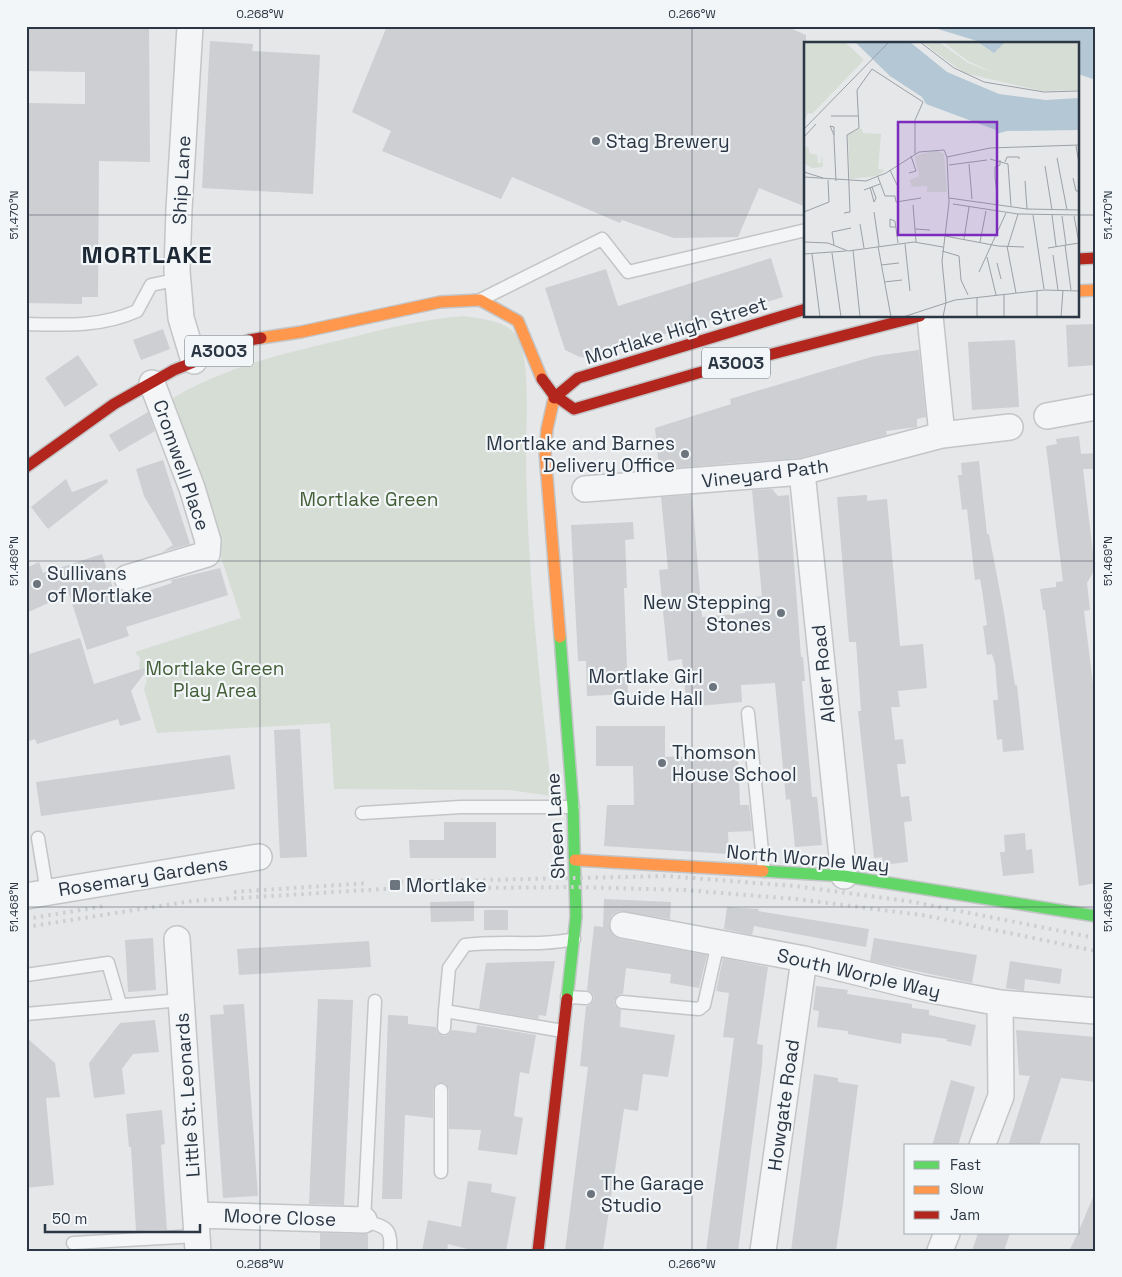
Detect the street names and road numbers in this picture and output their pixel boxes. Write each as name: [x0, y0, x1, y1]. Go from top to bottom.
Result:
street label: Ship Lane: [167, 135, 196, 225]
street label: Mortlake High Street: [582, 291, 770, 370]
road number: A3003: [185, 336, 253, 366]
road number: A3003: [702, 348, 770, 378]
street label: Cromwell Place: [147, 396, 216, 534]
street label: Vineyard Path: [700, 453, 830, 494]
street label: Alder Road: [806, 624, 841, 724]
street label: Sheen Lane: [540, 772, 571, 880]
street label: North Worple Way: [725, 839, 891, 878]
street label: Rosemary Gardens: [56, 851, 230, 902]
street label: South Worple Way: [775, 943, 943, 1004]
street label: Little St. Leonards: [169, 1012, 206, 1178]
street label: Howgate Road: [762, 1038, 805, 1173]
street label: Moore Close: [223, 1203, 337, 1232]

